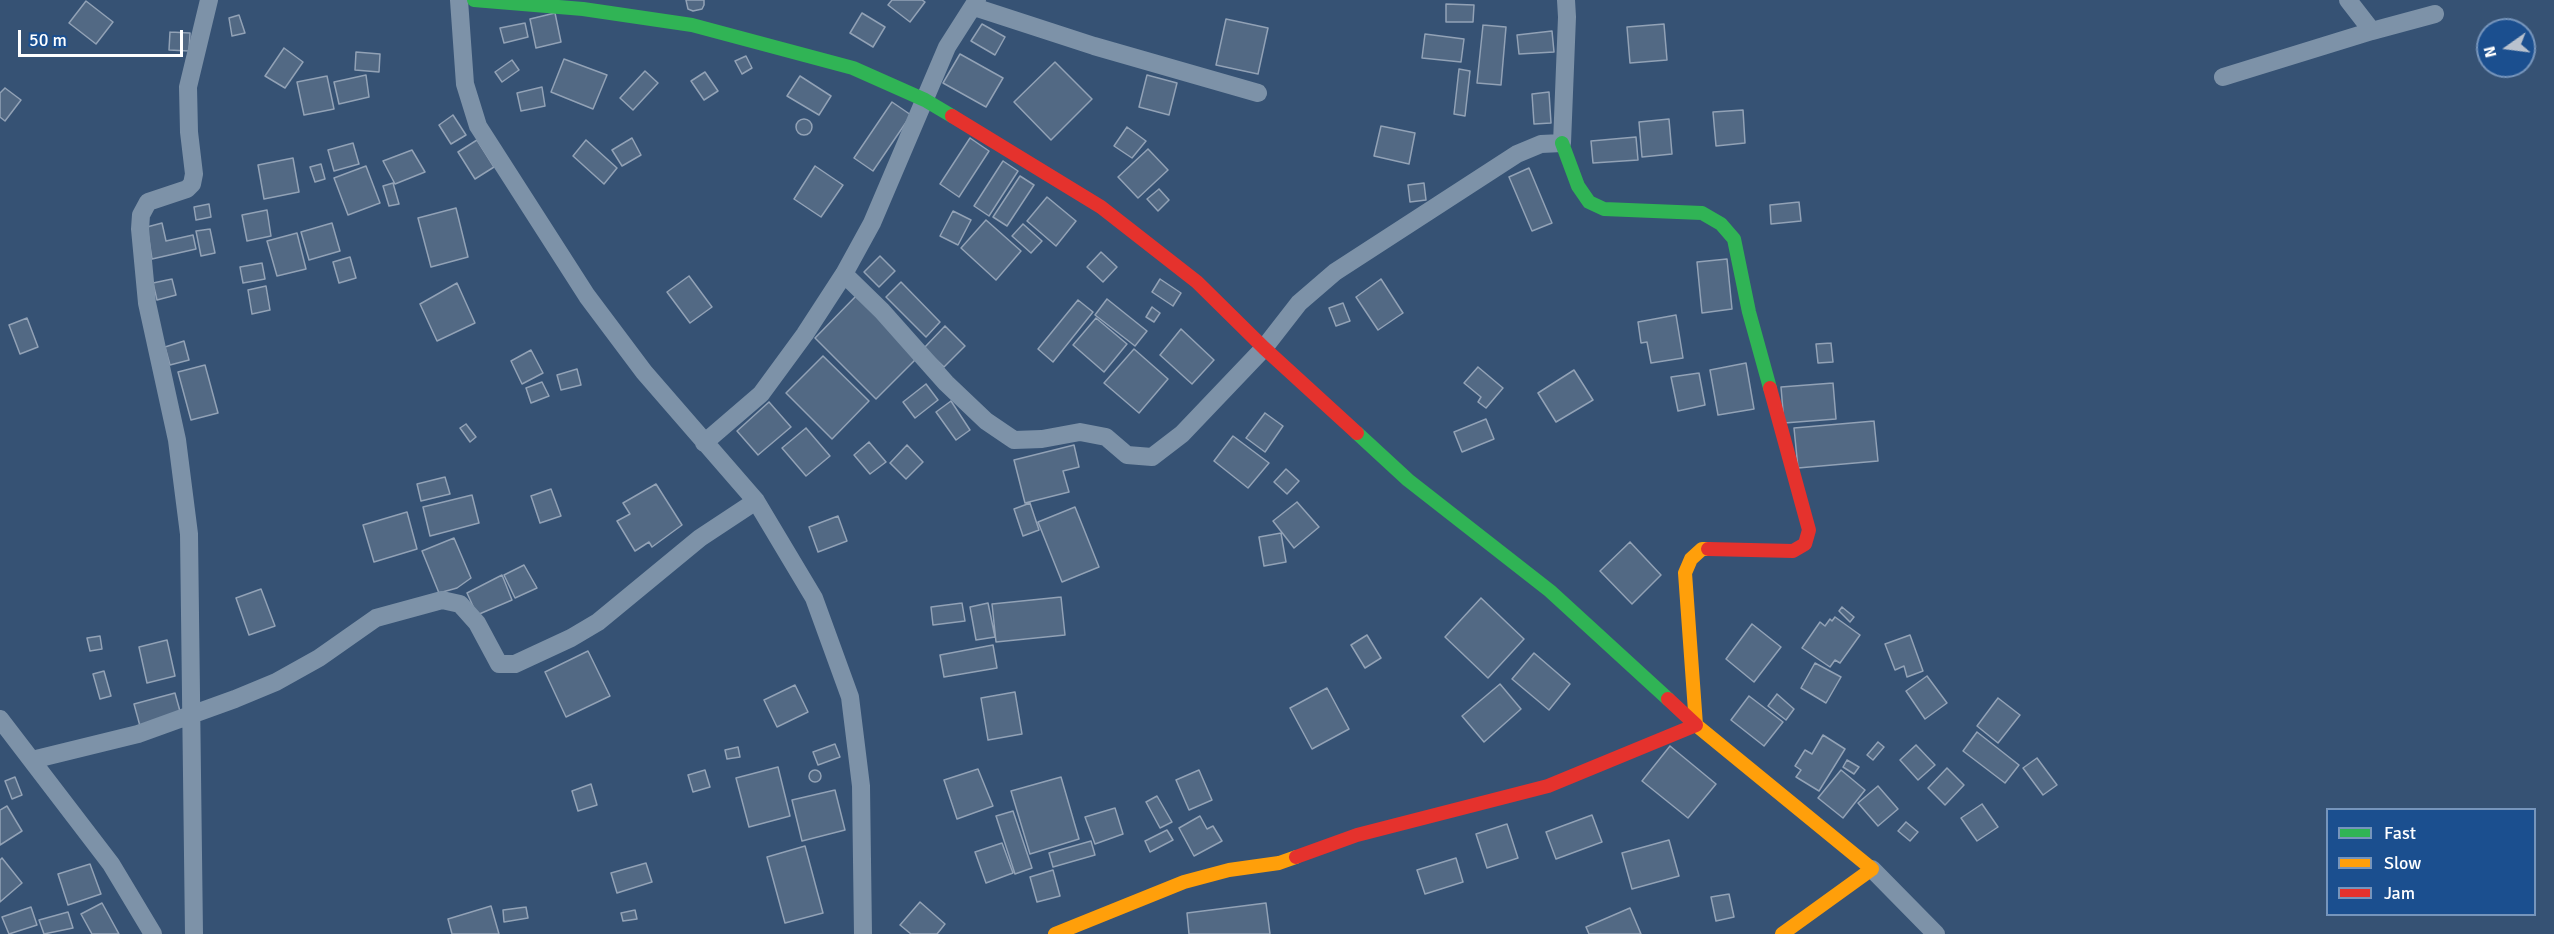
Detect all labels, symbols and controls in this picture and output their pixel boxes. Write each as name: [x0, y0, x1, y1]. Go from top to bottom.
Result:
scale bar: [21, 18, 186, 56]
north arrow: [2476, 18, 2536, 78]
text: 50 m: [29, 29, 67, 51]
text: N: [2479, 44, 2502, 60]
legend: [2326, 808, 2536, 916]
text: Fast: [2384, 822, 2416, 844]
text: Slow: [2384, 852, 2421, 874]
text: Jam: [2384, 882, 2415, 904]

